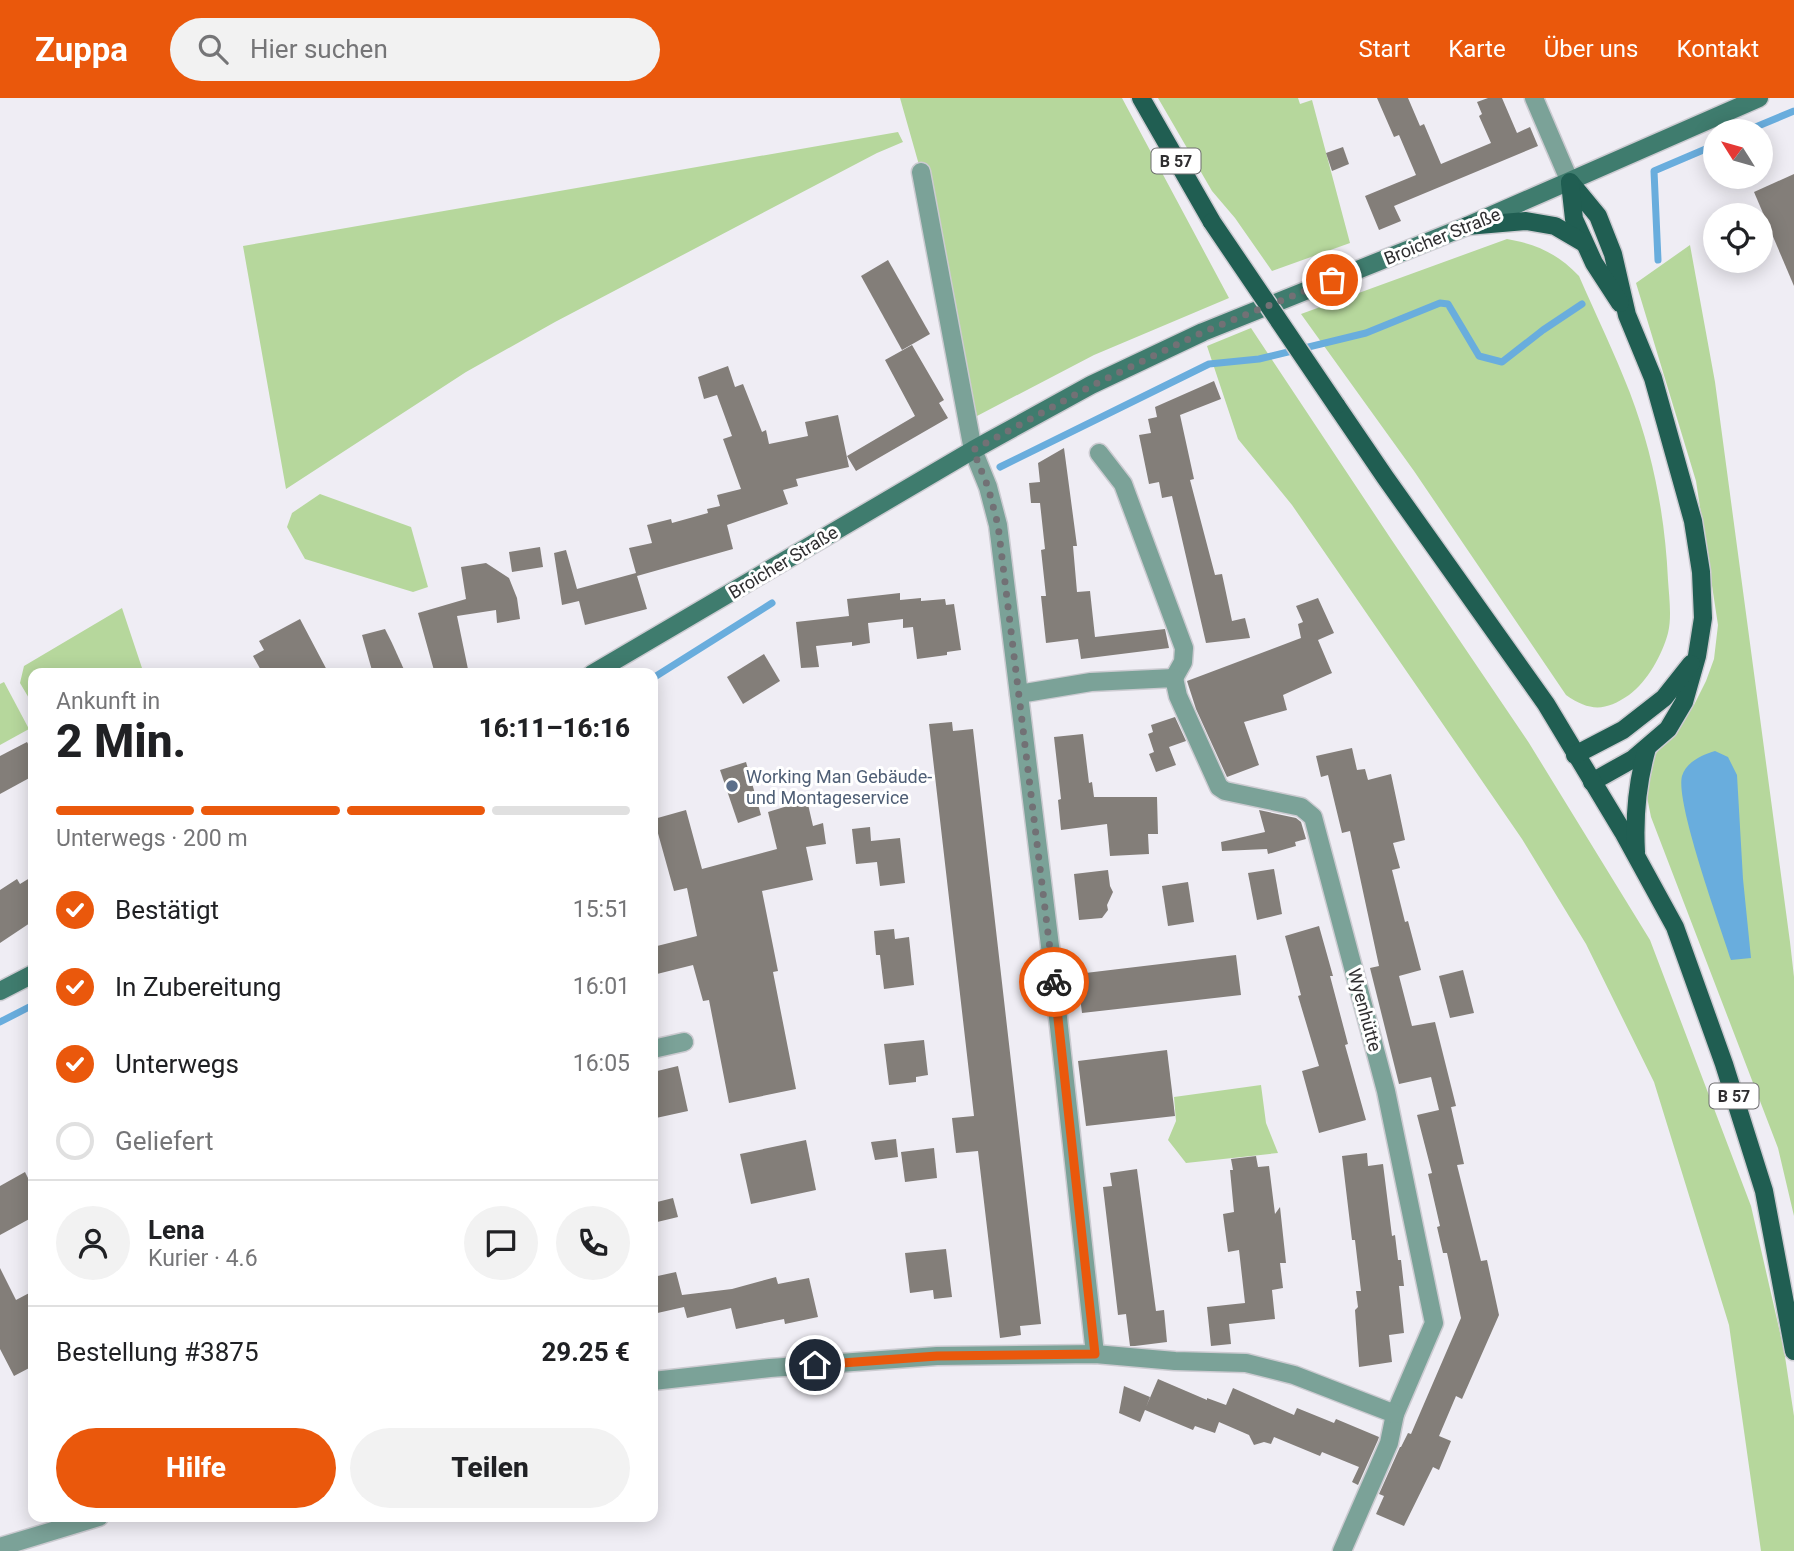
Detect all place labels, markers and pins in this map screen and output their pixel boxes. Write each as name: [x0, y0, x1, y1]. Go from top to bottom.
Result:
pin: [1302, 250, 1362, 310]
place label: Working Man Gebäude- und Montageservice: [746, 766, 932, 808]
marker: Working Man Gebäude- und Montageservice: [724, 778, 740, 794]
pin: [785, 1335, 845, 1395]

